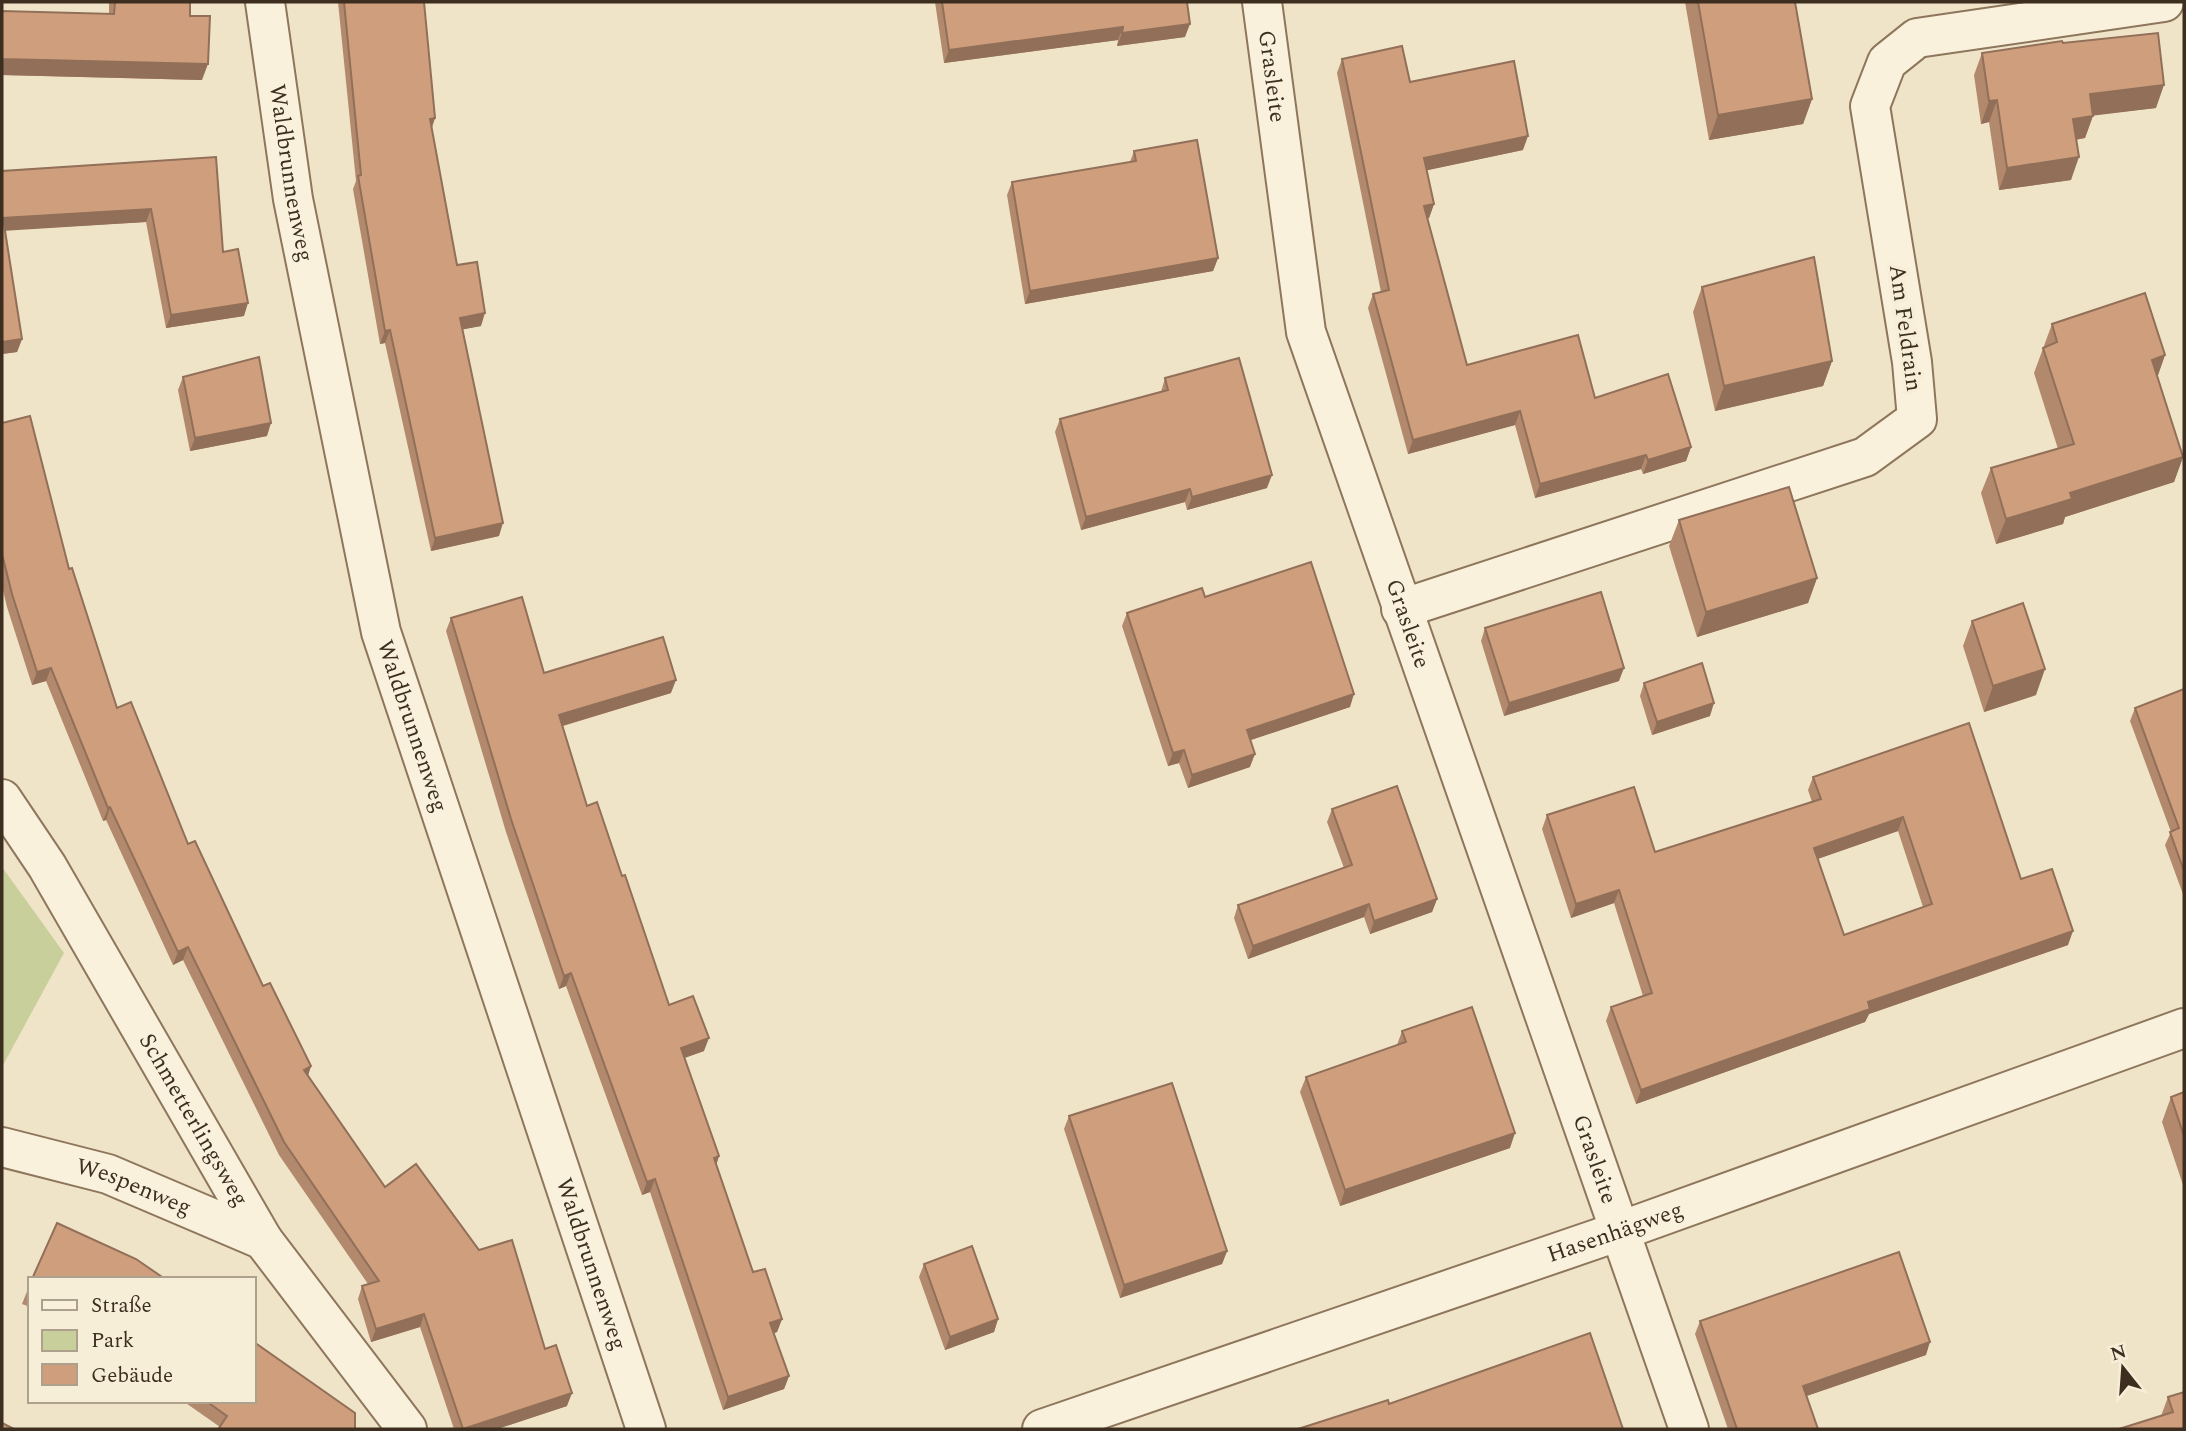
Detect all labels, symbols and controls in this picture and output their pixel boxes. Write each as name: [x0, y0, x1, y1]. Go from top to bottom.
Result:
street label: Grasleite: [1248, 28, 1295, 125]
street label: Waldbrunnenweg: [259, 82, 323, 265]
street label: Am Feldrain: [1879, 262, 1931, 394]
street label: Grasleite: [1376, 574, 1440, 673]
street label: Waldbrunnenweg: [367, 635, 457, 817]
street label: Schmetterlingsweg: [130, 1027, 258, 1213]
street label: Grasleite: [1563, 1110, 1627, 1209]
street label: Wespenweg: [72, 1149, 197, 1225]
street label: Waldbrunnenweg: [546, 1173, 636, 1355]
street label: Hasenhägweg: [1542, 1192, 1688, 1272]
legend: [28, 1277, 256, 1403]
text: Straße: [91, 1290, 152, 1322]
text: Park: [91, 1325, 135, 1357]
north arrow: [2088, 1333, 2158, 1403]
text: N: [2107, 1337, 2130, 1369]
text: Gebäude: [91, 1360, 173, 1392]

